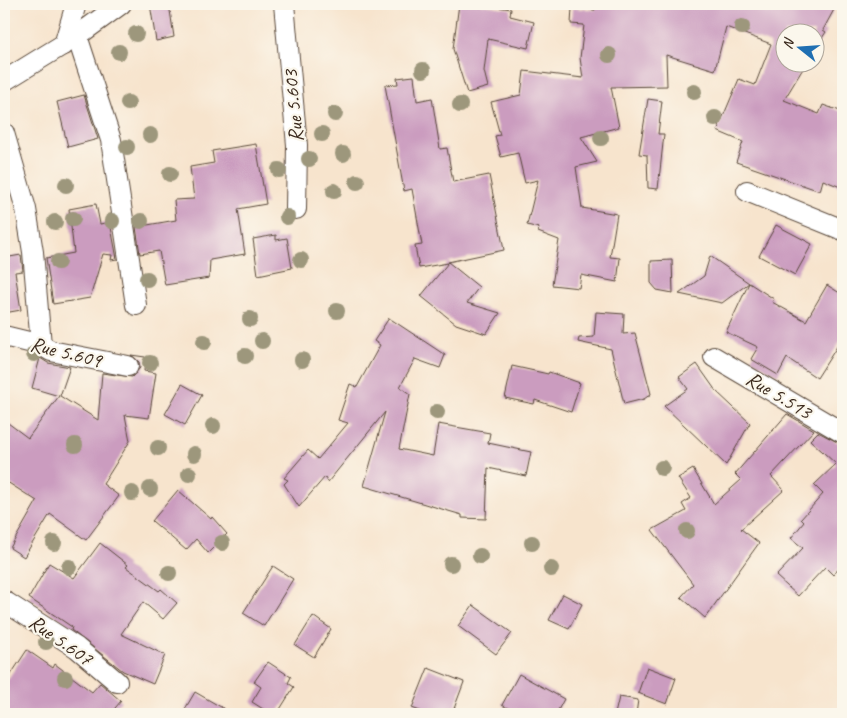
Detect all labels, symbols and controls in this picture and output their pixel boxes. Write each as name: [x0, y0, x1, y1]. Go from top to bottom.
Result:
north arrow: [774, 22, 824, 72]
text: N: [779, 35, 798, 51]
street label: Rue 5.603: [277, 67, 309, 143]
street label: Rue 5.609: [28, 331, 106, 374]
street label: Rue 5.513: [741, 365, 818, 426]
street label: Rue 5.607: [24, 609, 99, 672]

